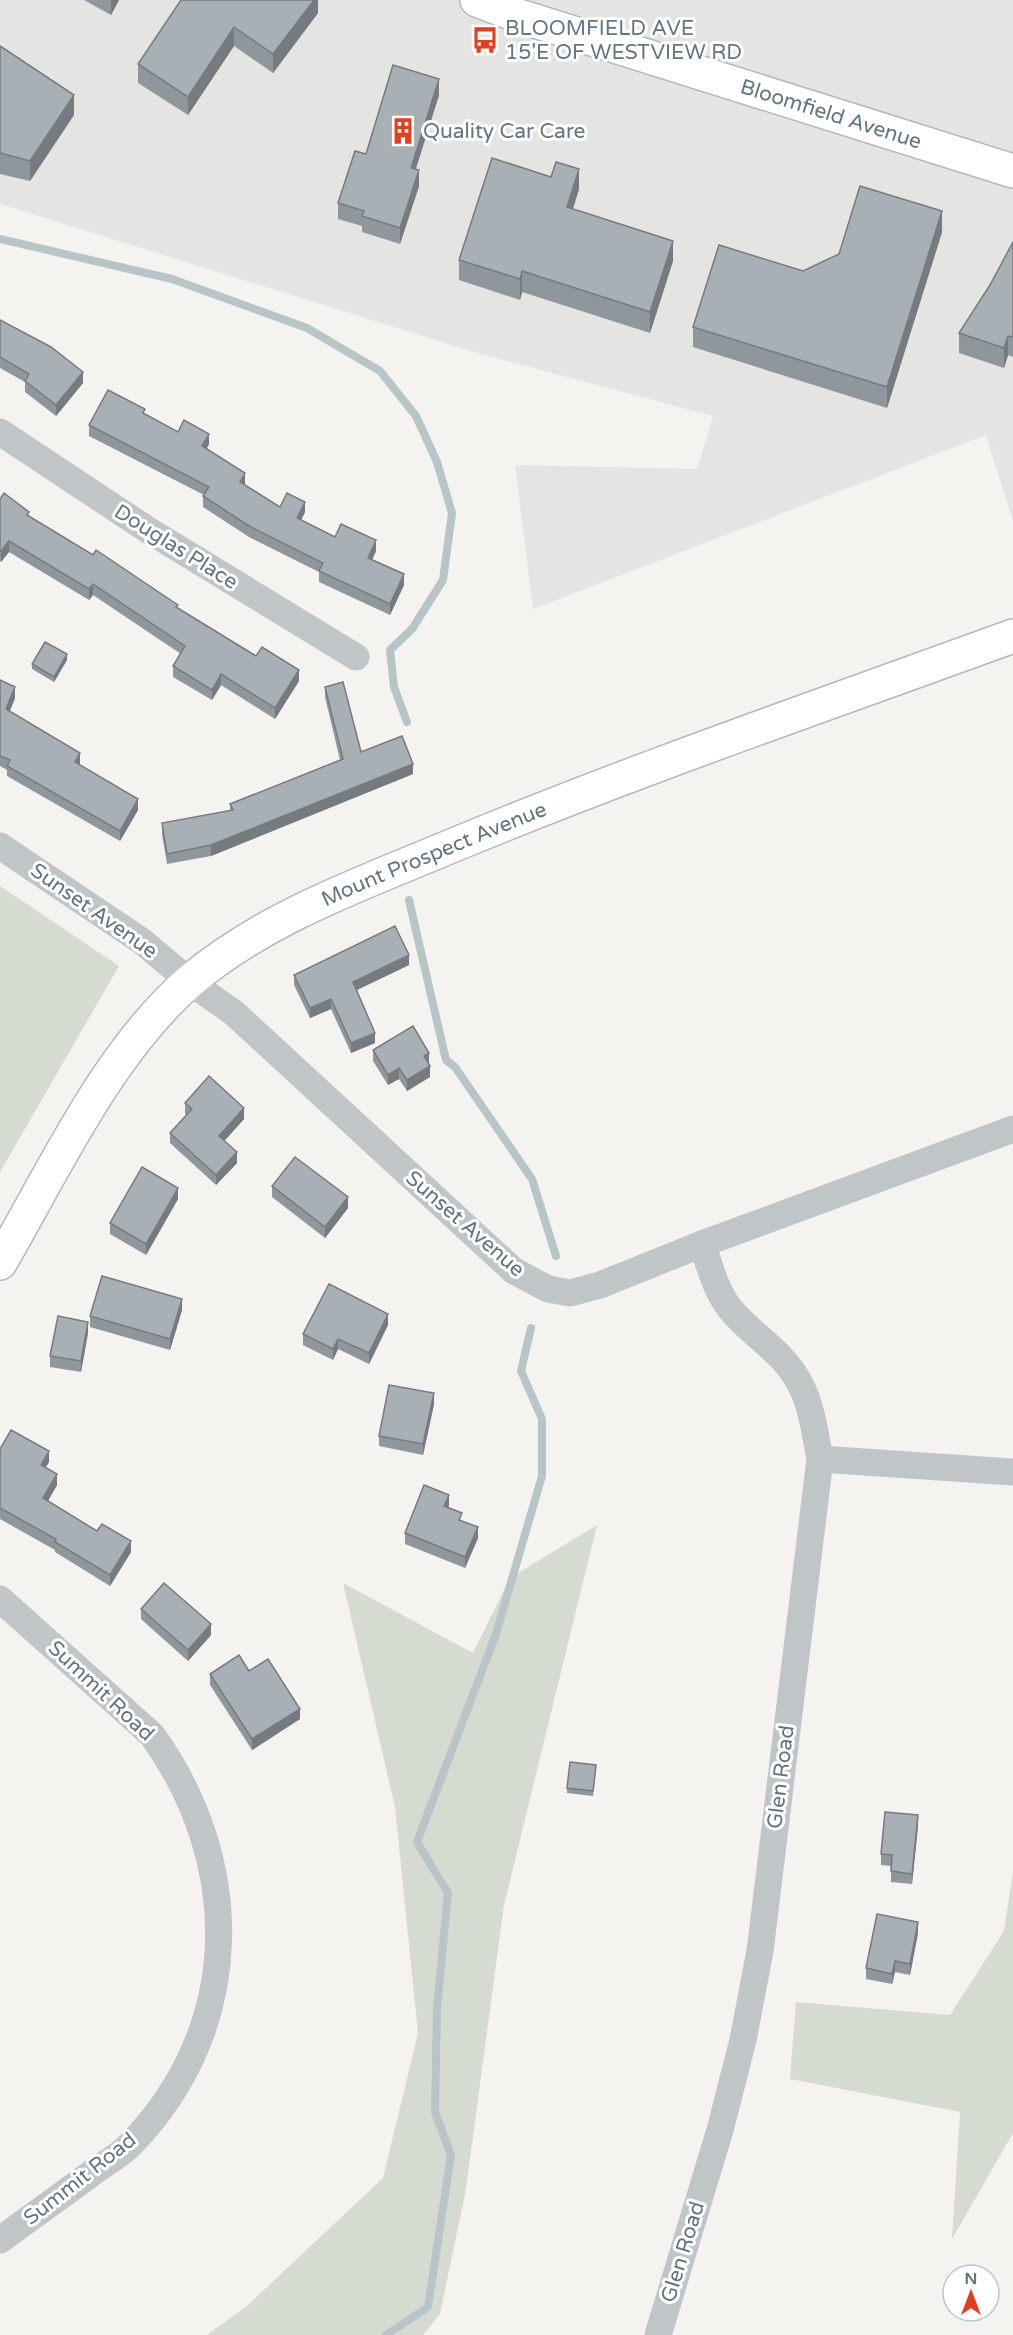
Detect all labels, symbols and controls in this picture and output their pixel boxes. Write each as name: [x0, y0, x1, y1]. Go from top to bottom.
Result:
place label: BLOOMFIELD AVE 15'E OF WESTVIEW RD: [505, 16, 742, 65]
bus stop icon: BLOOMFIELD AVE 15'E OF WESTVIEW RD: [470, 25, 500, 55]
street label: Bloomfield Avenue: [737, 74, 925, 154]
building icon: Quality Car Care: [388, 116, 418, 146]
place label: Quality Car Care: [423, 119, 586, 144]
street label: Douglas Place: [110, 499, 242, 595]
street label: Mount Prospect Avenue: [317, 796, 550, 912]
street label: Sunset Avenue: [26, 858, 162, 964]
street label: Sunset Avenue: [401, 1166, 529, 1282]
street label: Summit Road: [43, 1636, 159, 1746]
street label: Glen Road: [762, 1724, 800, 1830]
street label: Summit Road: [19, 2127, 141, 2231]
street label: Glen Road: [656, 2199, 710, 2305]
north arrow: [941, 2263, 1001, 2323]
text: N: [965, 2269, 977, 2289]

